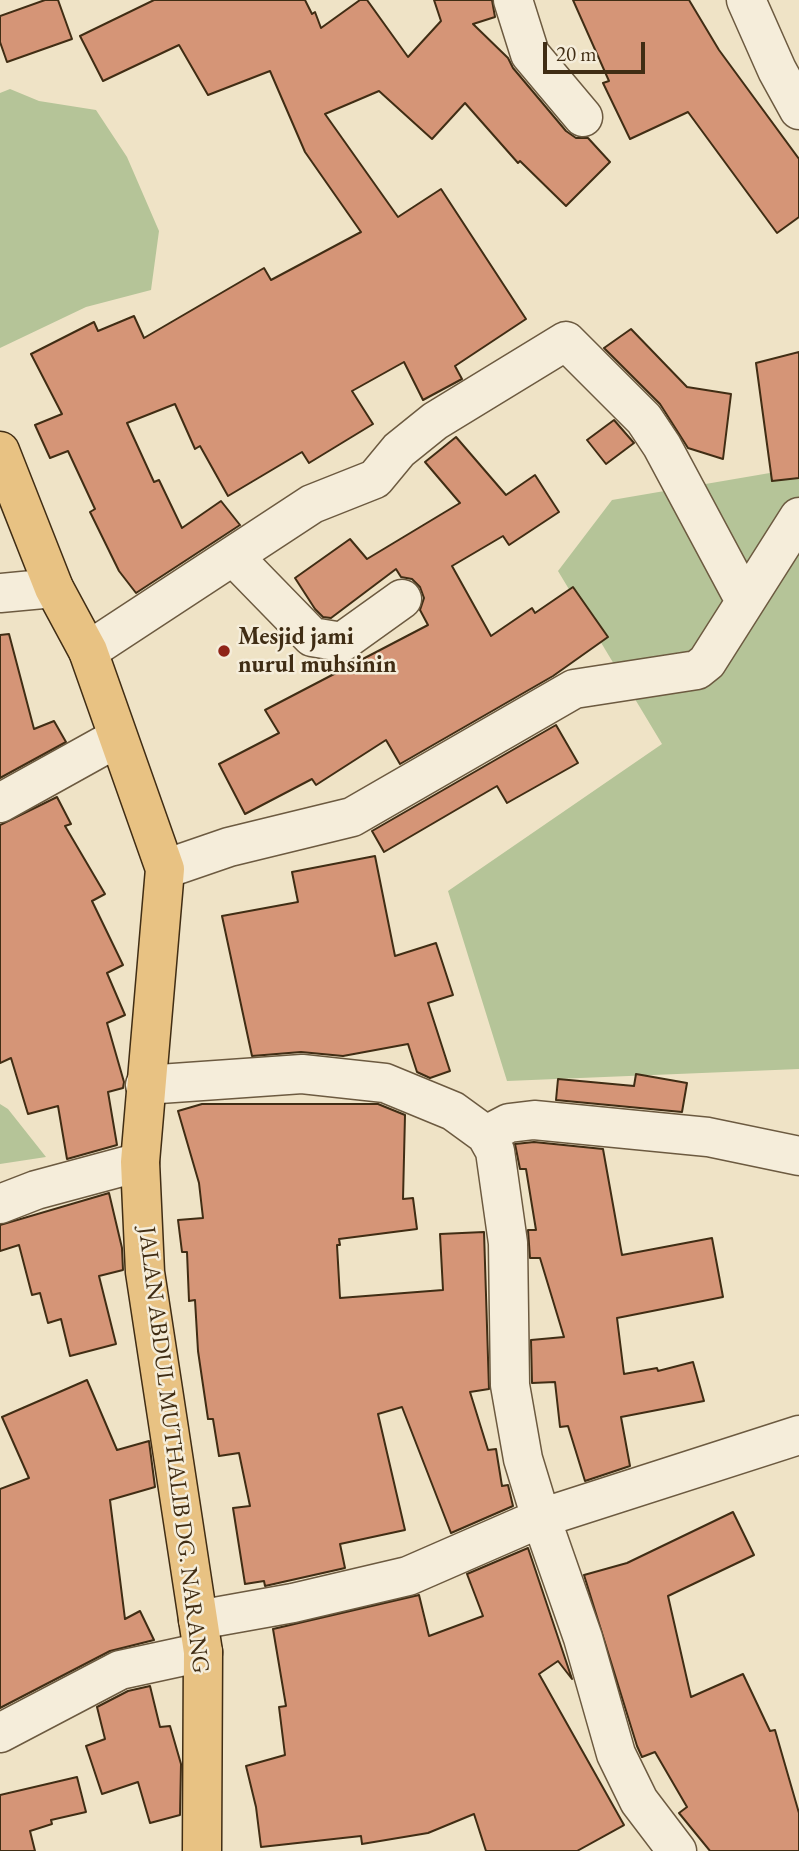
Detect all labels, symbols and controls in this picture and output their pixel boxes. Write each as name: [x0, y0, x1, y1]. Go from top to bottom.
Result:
scale bar: [547, 28, 648, 72]
text: 20 m: [556, 40, 597, 67]
place label: Mesjid jami nurul muhsinin: [238, 623, 396, 679]
marker: Mesjid jami nurul muhsinin: [216, 643, 232, 659]
street label: JALAN ABDUL MUTHALIB DG. NARANG: [131, 1225, 215, 1675]

